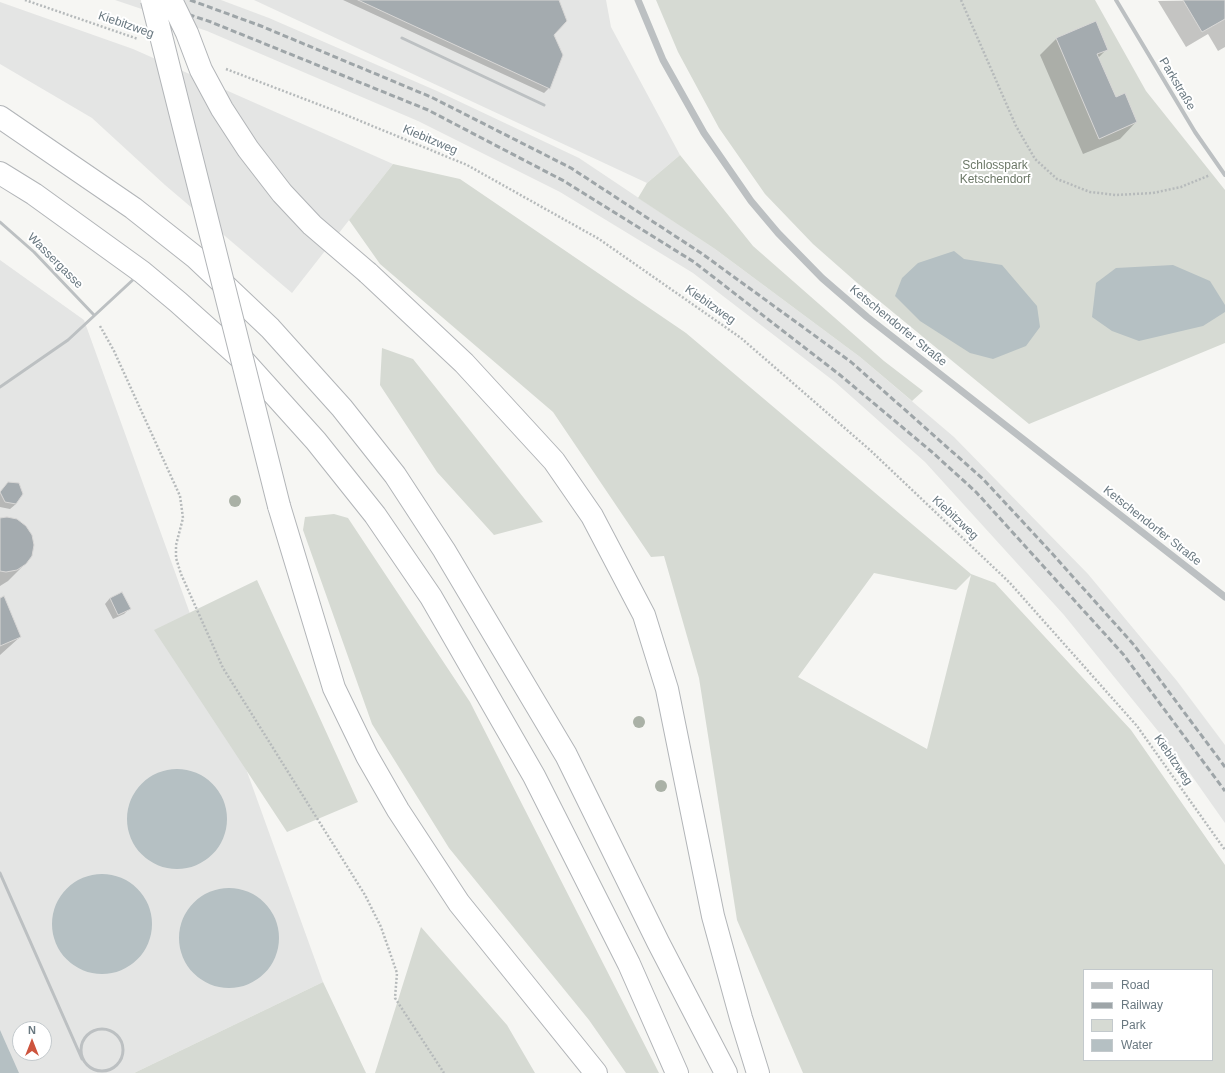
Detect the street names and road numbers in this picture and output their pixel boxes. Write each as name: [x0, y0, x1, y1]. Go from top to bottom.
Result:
street label: Kiebitzweg: [96, 9, 156, 41]
street label: Parkstraße: [1156, 55, 1198, 113]
street label: Kiebitzweg: [400, 122, 460, 158]
street label: Wassergasse: [24, 230, 86, 292]
street label: Kiebitzweg: [682, 282, 738, 328]
street label: Ketschendorfer Straße: [847, 282, 949, 370]
street label: Ketschendorfer Straße: [1100, 483, 1204, 569]
street label: Kiebitzweg: [929, 493, 981, 543]
street label: Kiebitzweg: [1150, 732, 1196, 788]

